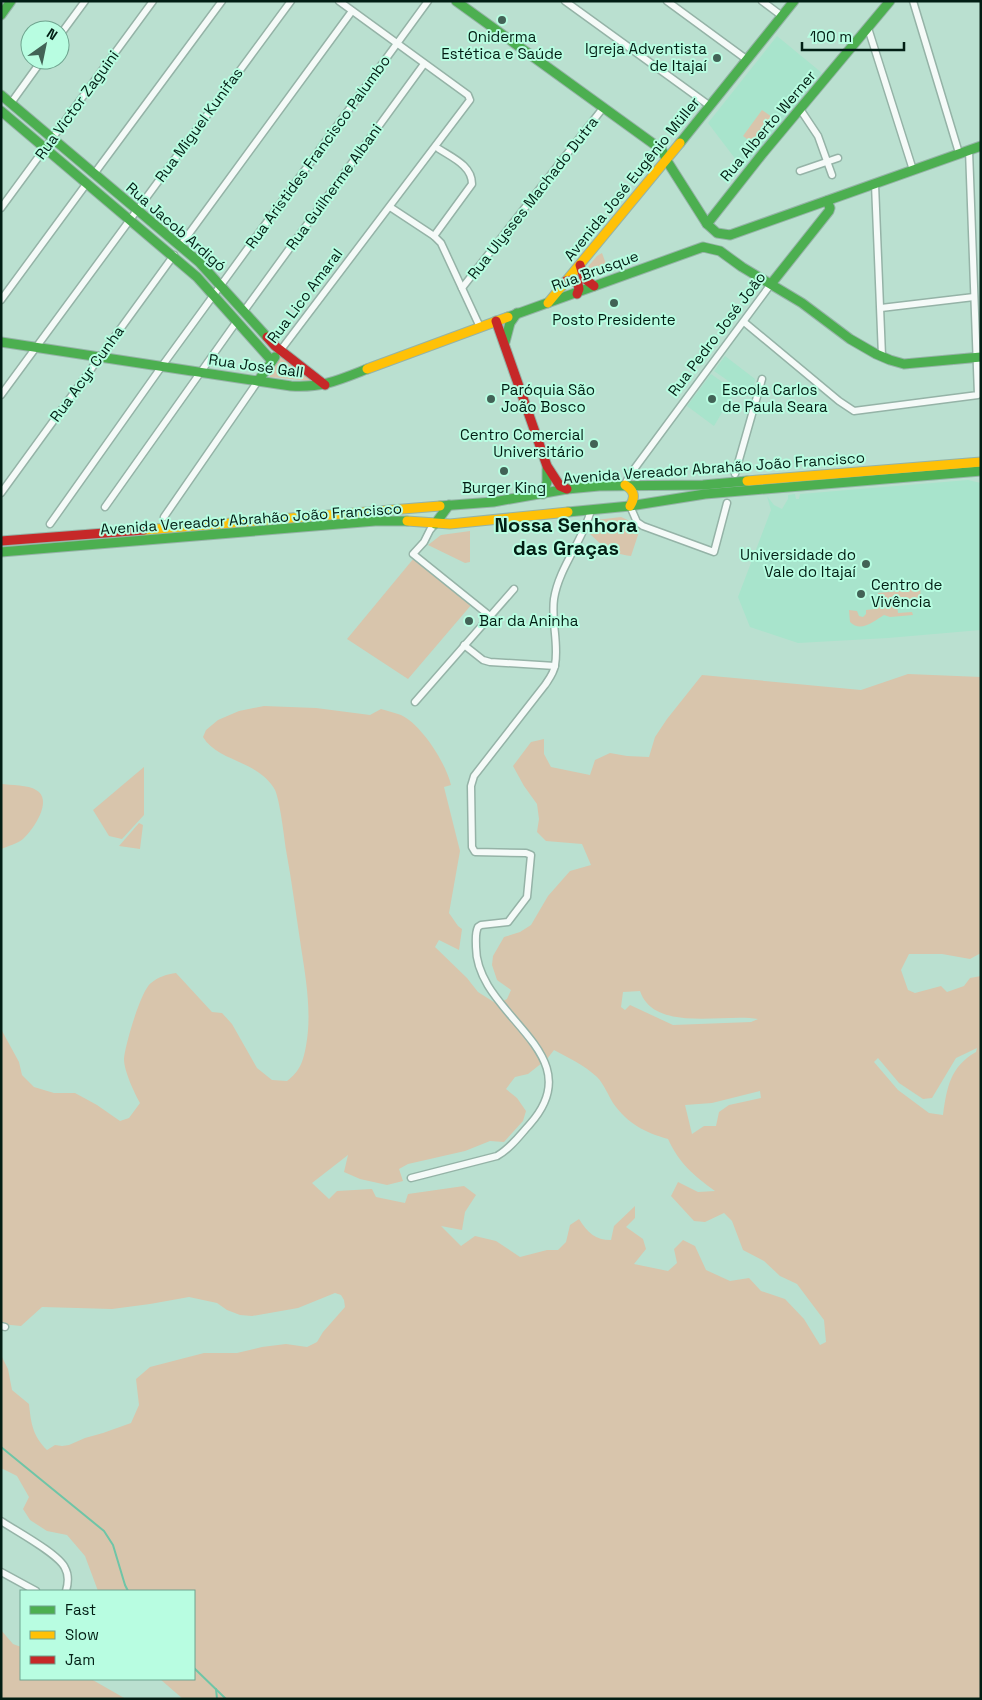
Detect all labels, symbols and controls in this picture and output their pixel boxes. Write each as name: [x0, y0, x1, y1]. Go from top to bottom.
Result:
marker: Oniderma Estética e Saúde: [496, 14, 508, 26]
north arrow: [20, 20, 70, 70]
scale bar: [802, 20, 904, 52]
text: N: [43, 24, 61, 44]
place label: Oniderma Estética e Saúde: [441, 27, 563, 63]
text: 100 m: [810, 27, 852, 46]
place label: Igreja Adventista de Itajaí: [585, 39, 707, 75]
street label: Rua Victor Zaguini: [31, 46, 123, 163]
street label: Rua Aristides Francisco Palumbo: [241, 51, 394, 252]
marker: Igreja Adventista de Itajaí: [711, 52, 723, 64]
street label: Rua Miguel Kunifas: [151, 64, 247, 186]
street label: Rua Alberto Werner: [716, 66, 820, 185]
street label: Avenida José Eugênio Müller: [560, 93, 704, 264]
street label: Rua Ulysses Machado Dutra: [463, 112, 602, 283]
street label: Rua Guilherme Albani: [282, 120, 386, 253]
street label: Rua Jacob Ardigó: [122, 178, 230, 275]
street label: Rua Lico Amaral: [263, 245, 346, 347]
street label: Rua Brusque: [549, 246, 641, 295]
street label: Rua Pedro José João: [664, 268, 770, 400]
marker: Posto Presidente: [608, 297, 620, 309]
place label: Posto Presidente: [552, 310, 676, 329]
street label: Rua Acyr Cunha: [45, 322, 128, 425]
street label: Rua José Gall: [208, 349, 305, 382]
place label: Paróquia São João Bosco: [501, 380, 595, 416]
place label: Escola Carlos de Paula Seara: [722, 380, 828, 416]
marker: Paróquia São João Bosco: [485, 393, 497, 405]
marker: Escola Carlos de Paula Seara: [706, 393, 718, 405]
place label: Centro Comercial Universitário: [460, 425, 584, 461]
marker: Centro Comercial Universitário: [588, 438, 600, 450]
street label: Avenida Vereador Abrahão João Francisco: [562, 447, 866, 488]
marker: Burger King: [498, 465, 510, 477]
place label: Burger King: [462, 478, 546, 497]
street label: Avenida Vereador Abrahão João Francisco: [99, 498, 403, 539]
district label: Nossa Senhora das Graças: [495, 512, 638, 561]
place label: Universidade do Vale do Itajaí: [740, 545, 856, 581]
marker: Universidade do Vale do Itajaí: [860, 558, 872, 570]
place label: Centro de Vivência: [871, 575, 943, 611]
marker: Centro de Vivência: [855, 588, 867, 600]
place label: Bar da Aninha: [479, 611, 579, 630]
marker: Bar da Aninha: [463, 615, 475, 627]
legend: [20, 1590, 195, 1680]
text: Fast: [65, 1600, 96, 1619]
text: Slow: [65, 1625, 99, 1644]
text: Jam: [65, 1650, 95, 1669]

